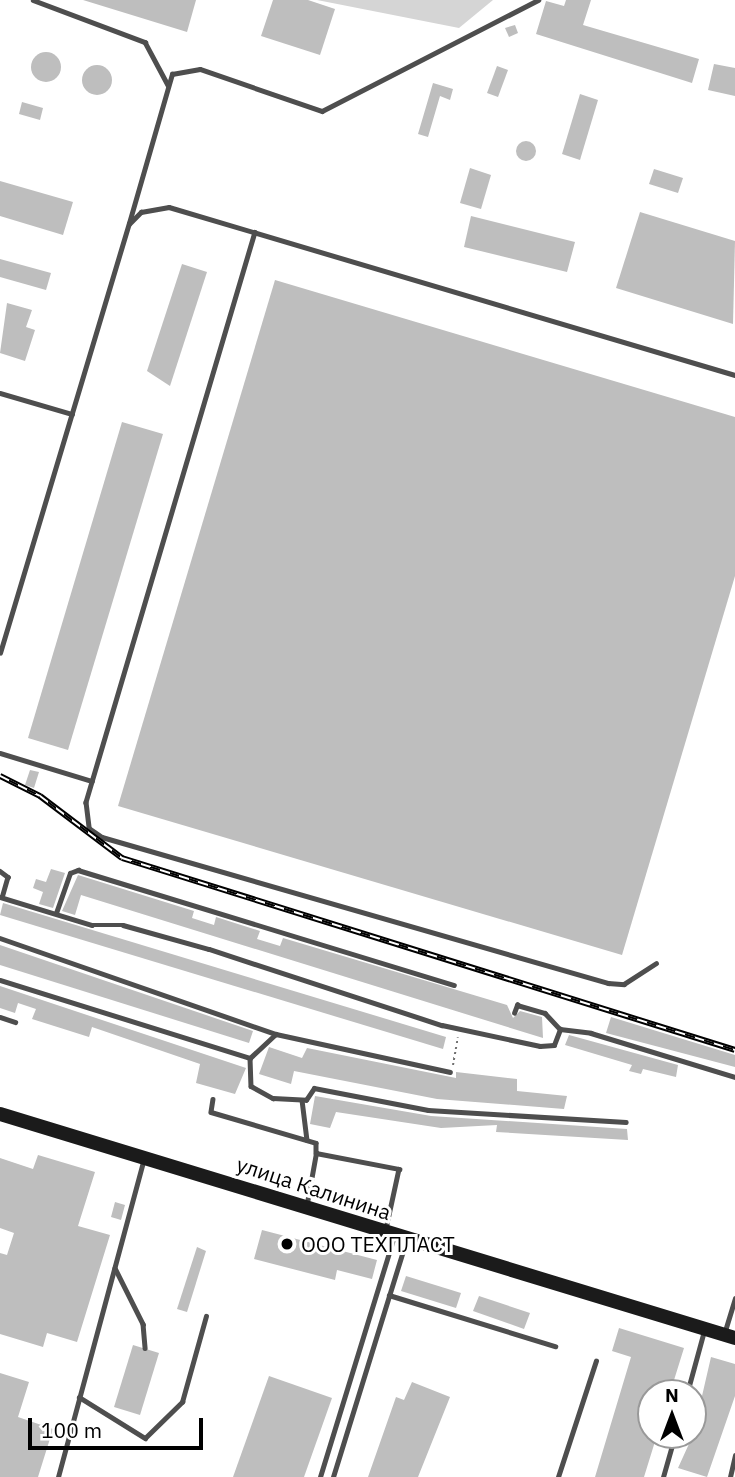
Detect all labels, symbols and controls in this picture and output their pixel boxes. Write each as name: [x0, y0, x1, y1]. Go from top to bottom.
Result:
street label: улица Калинина: [234, 1151, 394, 1225]
place label: ООО ТЕХПЛАСТ: [301, 1231, 455, 1257]
marker: ООО ТЕХПЛАСТ: [279, 1236, 295, 1252]
north arrow: [637, 1379, 707, 1449]
text: N: [665, 1383, 679, 1407]
scale bar: [32, 1404, 206, 1448]
text: 100 m: [41, 1416, 102, 1444]

